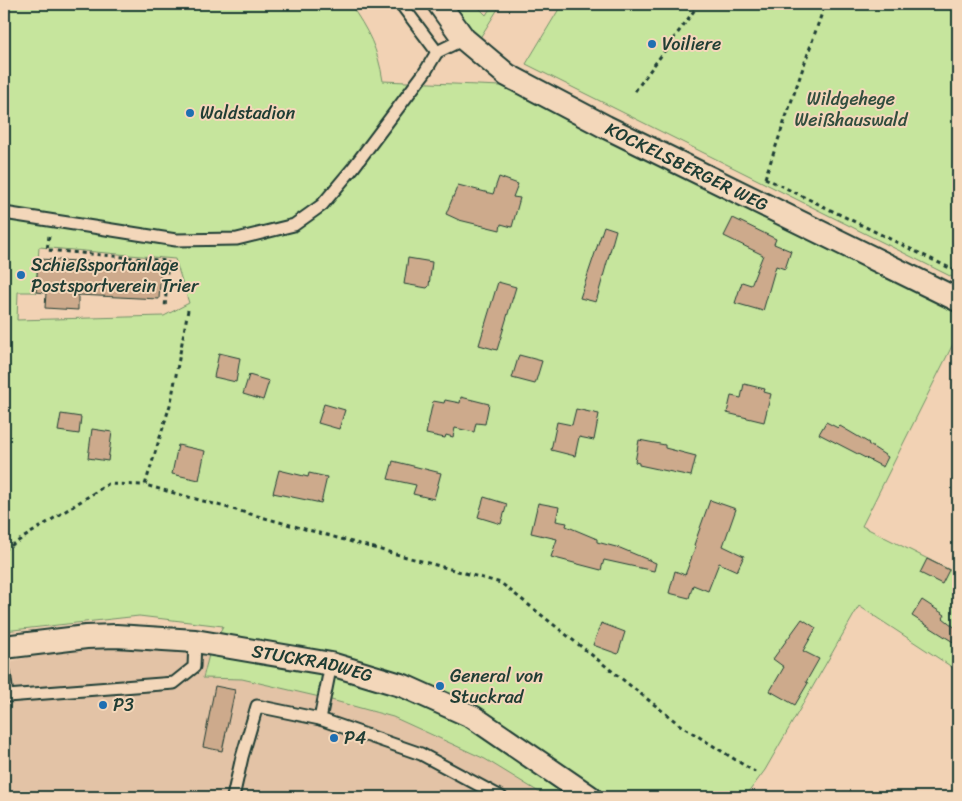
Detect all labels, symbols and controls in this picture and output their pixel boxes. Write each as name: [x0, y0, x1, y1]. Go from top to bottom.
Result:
place label: Voiliere: [662, 28, 721, 60]
marker: Voiliere: [646, 38, 658, 50]
park label: Wildgehege Weißhauswald: [794, 83, 909, 136]
place label: Waldstadion: [200, 97, 295, 129]
marker: Waldstadion: [184, 107, 196, 119]
street label: KOCKELSBERGER WEG: [600, 113, 774, 220]
place label: Schießsportanlage Postsportverein Trier: [31, 249, 200, 302]
marker: Schießsportanlage Postsportverein Trier: [15, 269, 27, 281]
street label: STUCKRADWEG: [249, 635, 377, 692]
place label: General von Stuckrad: [450, 660, 543, 713]
marker: General von Stuckrad: [434, 680, 446, 692]
place label: P3: [113, 689, 134, 721]
marker: P3: [97, 699, 109, 711]
place label: P4: [344, 722, 366, 754]
marker: P4: [328, 732, 340, 744]

